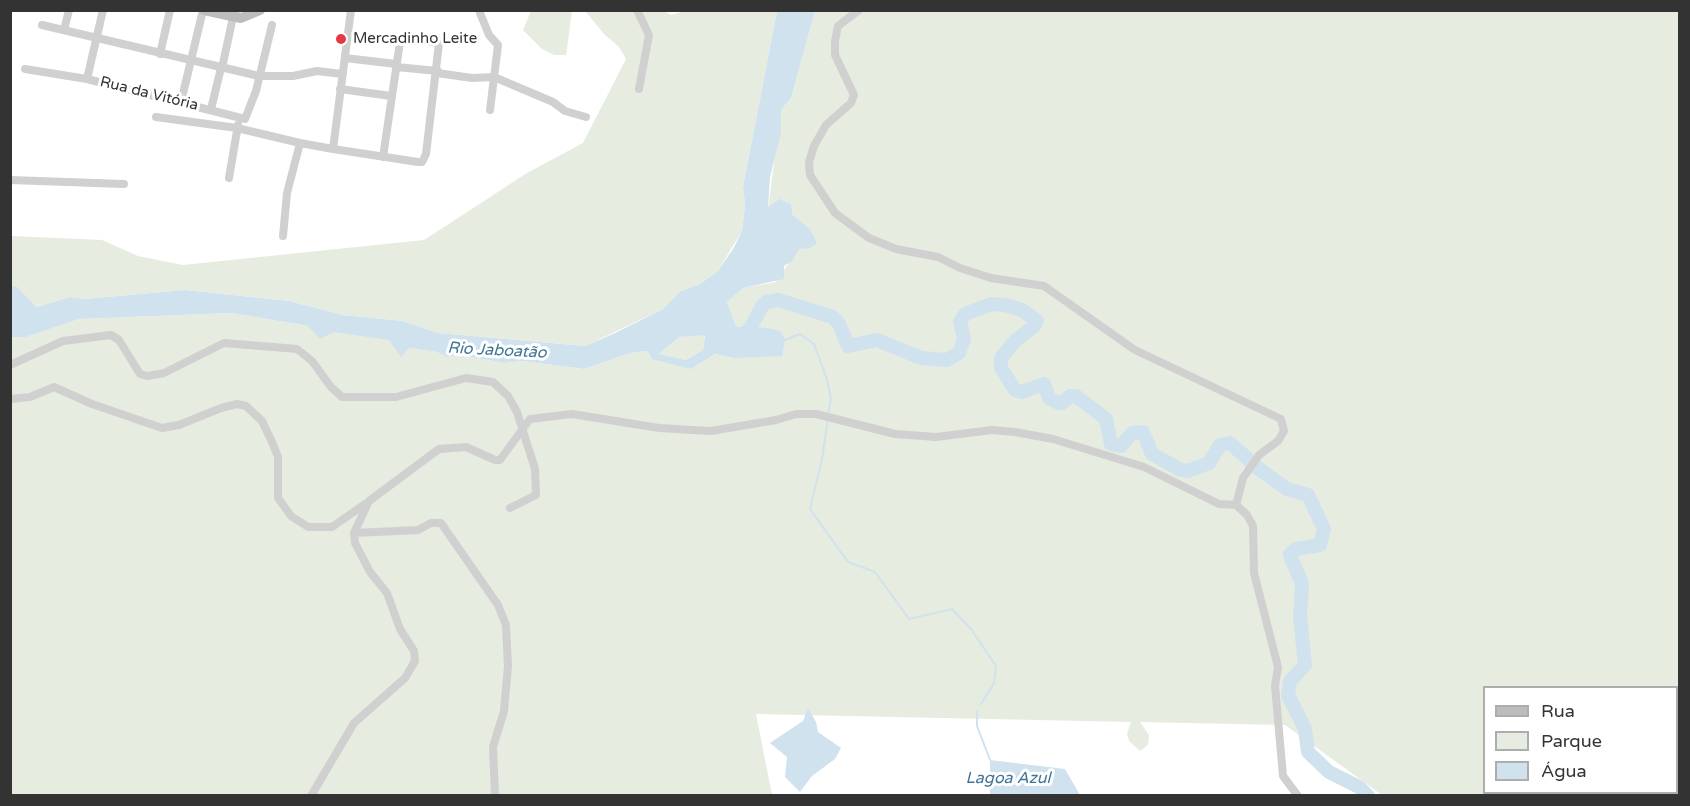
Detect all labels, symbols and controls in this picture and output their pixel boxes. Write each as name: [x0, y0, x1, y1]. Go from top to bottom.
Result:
place label: Mercadinho Leite: [353, 30, 477, 48]
marker: Mercadinho Leite: [334, 32, 348, 46]
street label: Rua da Vitória: [98, 73, 200, 115]
water label: Rio Jaboatão: [447, 339, 547, 363]
legend: [1483, 686, 1678, 794]
text: Rua: [1541, 700, 1575, 722]
text: Parque: [1541, 730, 1602, 752]
text: Água: [1541, 760, 1587, 782]
water label: Lagoa Azul: [966, 769, 1050, 789]

